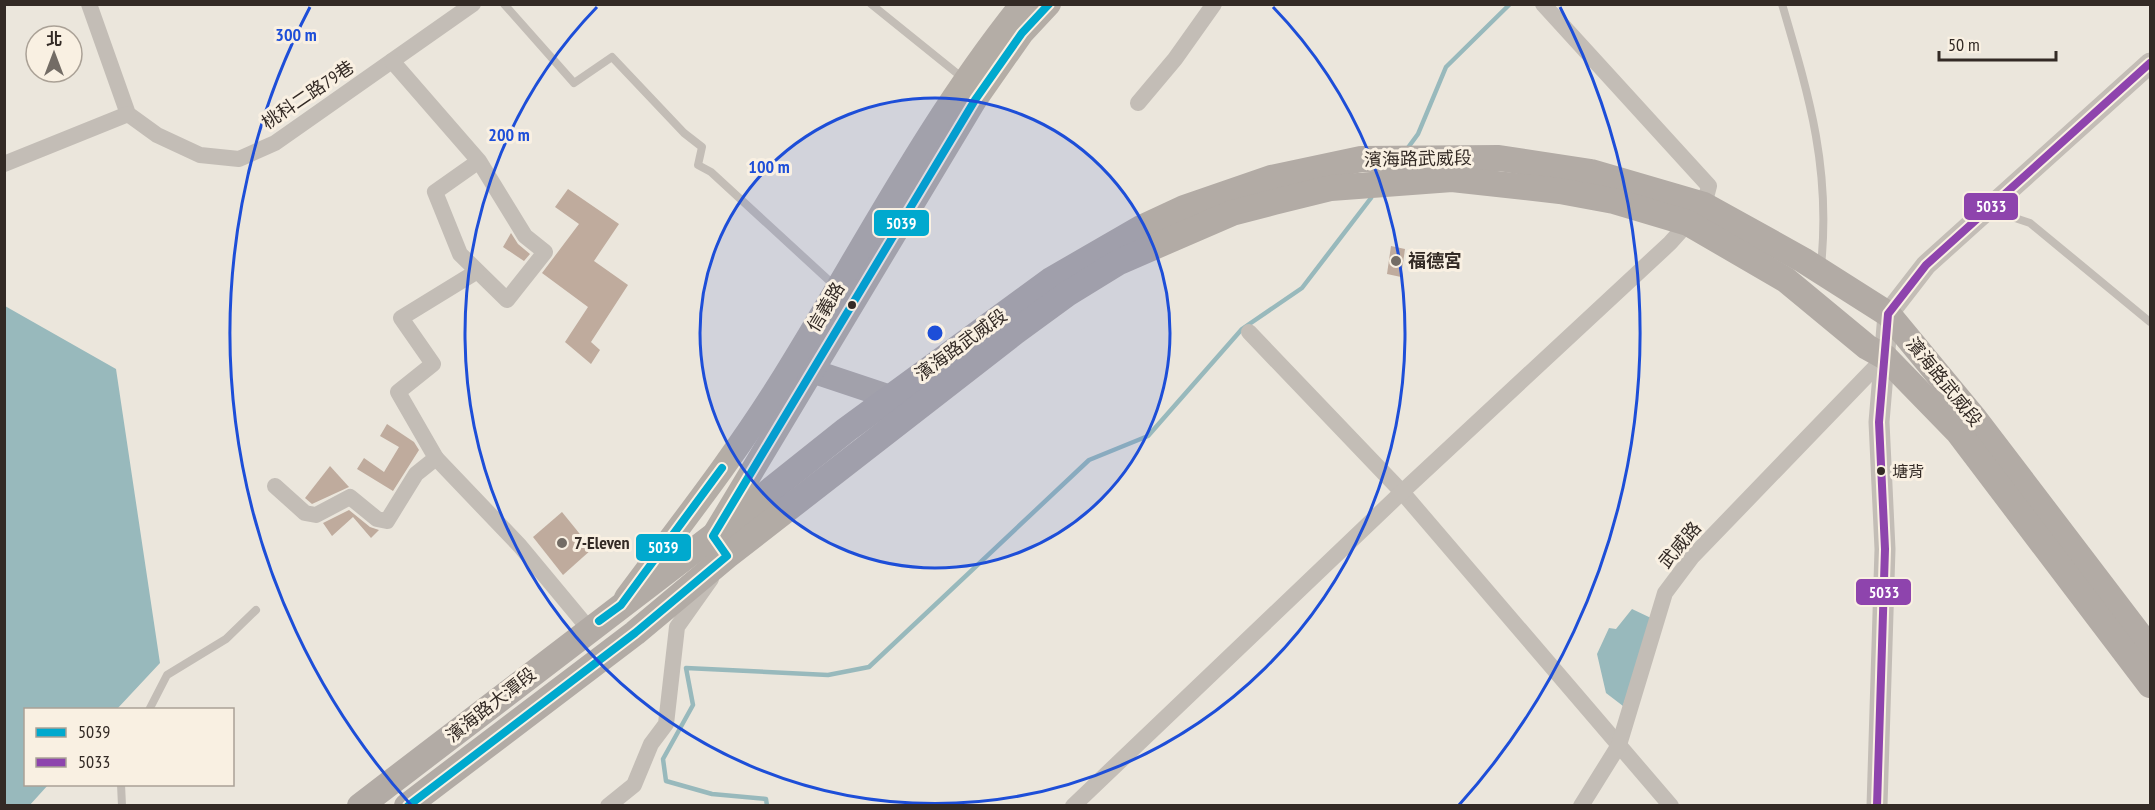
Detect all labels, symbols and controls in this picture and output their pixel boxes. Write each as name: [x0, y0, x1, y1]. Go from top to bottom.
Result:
text: 300 m: [275, 23, 317, 46]
north arrow: [24, 24, 84, 84]
scale bar: [1939, 24, 2056, 62]
text: 北: [46, 29, 62, 49]
text: 50 m: [1948, 33, 1980, 56]
street label: 桃科二路79巷: [257, 55, 358, 134]
text: 200 m: [488, 123, 530, 146]
street label: 濱海路武威段: [1364, 146, 1472, 171]
text: 100 m: [748, 155, 790, 178]
line badge: 5033: [1963, 192, 2019, 221]
text: 5033: [1976, 196, 2006, 216]
line badge: 5039: [873, 209, 930, 237]
text: 5039: [886, 213, 916, 233]
place label: 福德宮: [1408, 249, 1462, 272]
marker: 福德宮: [1389, 254, 1403, 268]
street label: 信義路: [802, 278, 849, 336]
unlabelled marker: [846, 299, 858, 311]
street label: 濱海路武威段: [910, 304, 1011, 386]
centre of rings: [925, 323, 945, 343]
street label: 濱海路武威段: [1901, 332, 1987, 431]
place label: 塘背: [1892, 461, 1924, 481]
marker: 塘背: [1875, 465, 1887, 477]
street label: 武威路: [1653, 517, 1706, 573]
place label: 7-Eleven: [574, 531, 630, 554]
line badge: 5039: [635, 533, 692, 562]
marker: 7-Eleven: [555, 536, 569, 550]
text: 5039: [648, 537, 678, 557]
line badge: 5033: [1855, 578, 1912, 606]
text: 5033: [1869, 582, 1899, 602]
street label: 濱海路大潭段: [441, 662, 540, 747]
legend: [24, 708, 234, 786]
text: 5039: [78, 720, 110, 743]
text: 5033: [78, 750, 110, 773]

